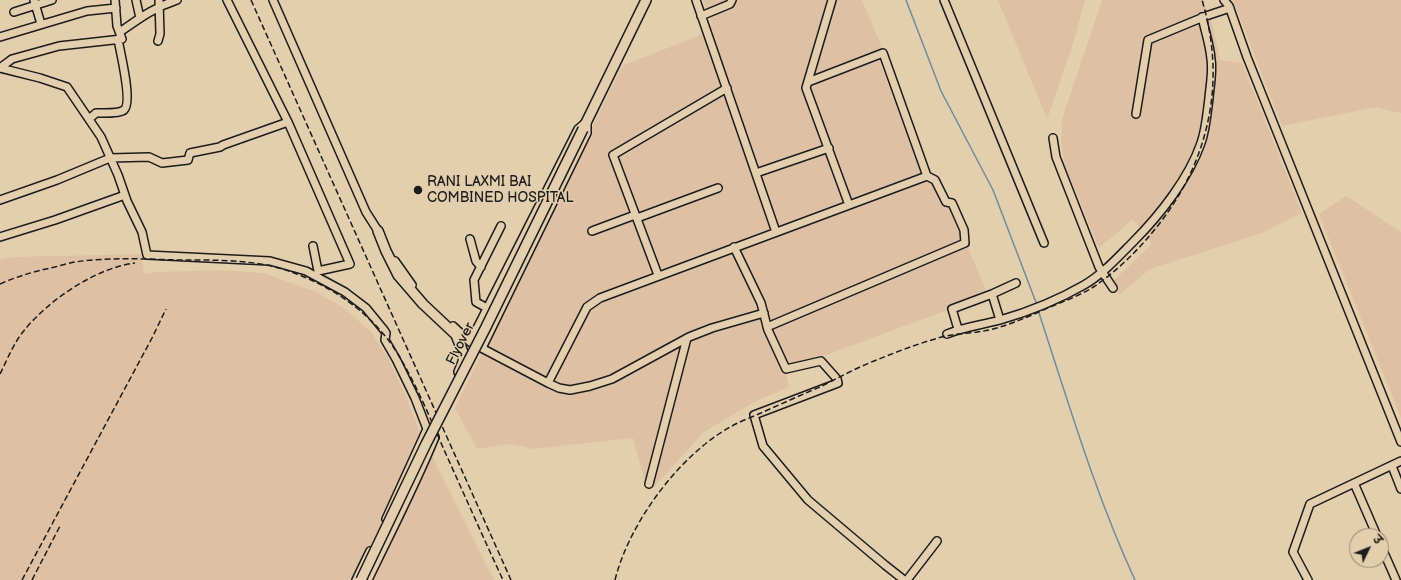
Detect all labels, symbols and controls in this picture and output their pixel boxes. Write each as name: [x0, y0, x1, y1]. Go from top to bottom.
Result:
place label: RANI LAXMI BAI COMBINED HOSPITAL: [427, 174, 573, 206]
marker: RANI LAXMI BAI COMBINED HOSPITAL: [412, 184, 424, 196]
street label: Flyover: [443, 320, 479, 368]
north arrow: [1349, 528, 1389, 568]
text: उ: [1370, 533, 1385, 547]

